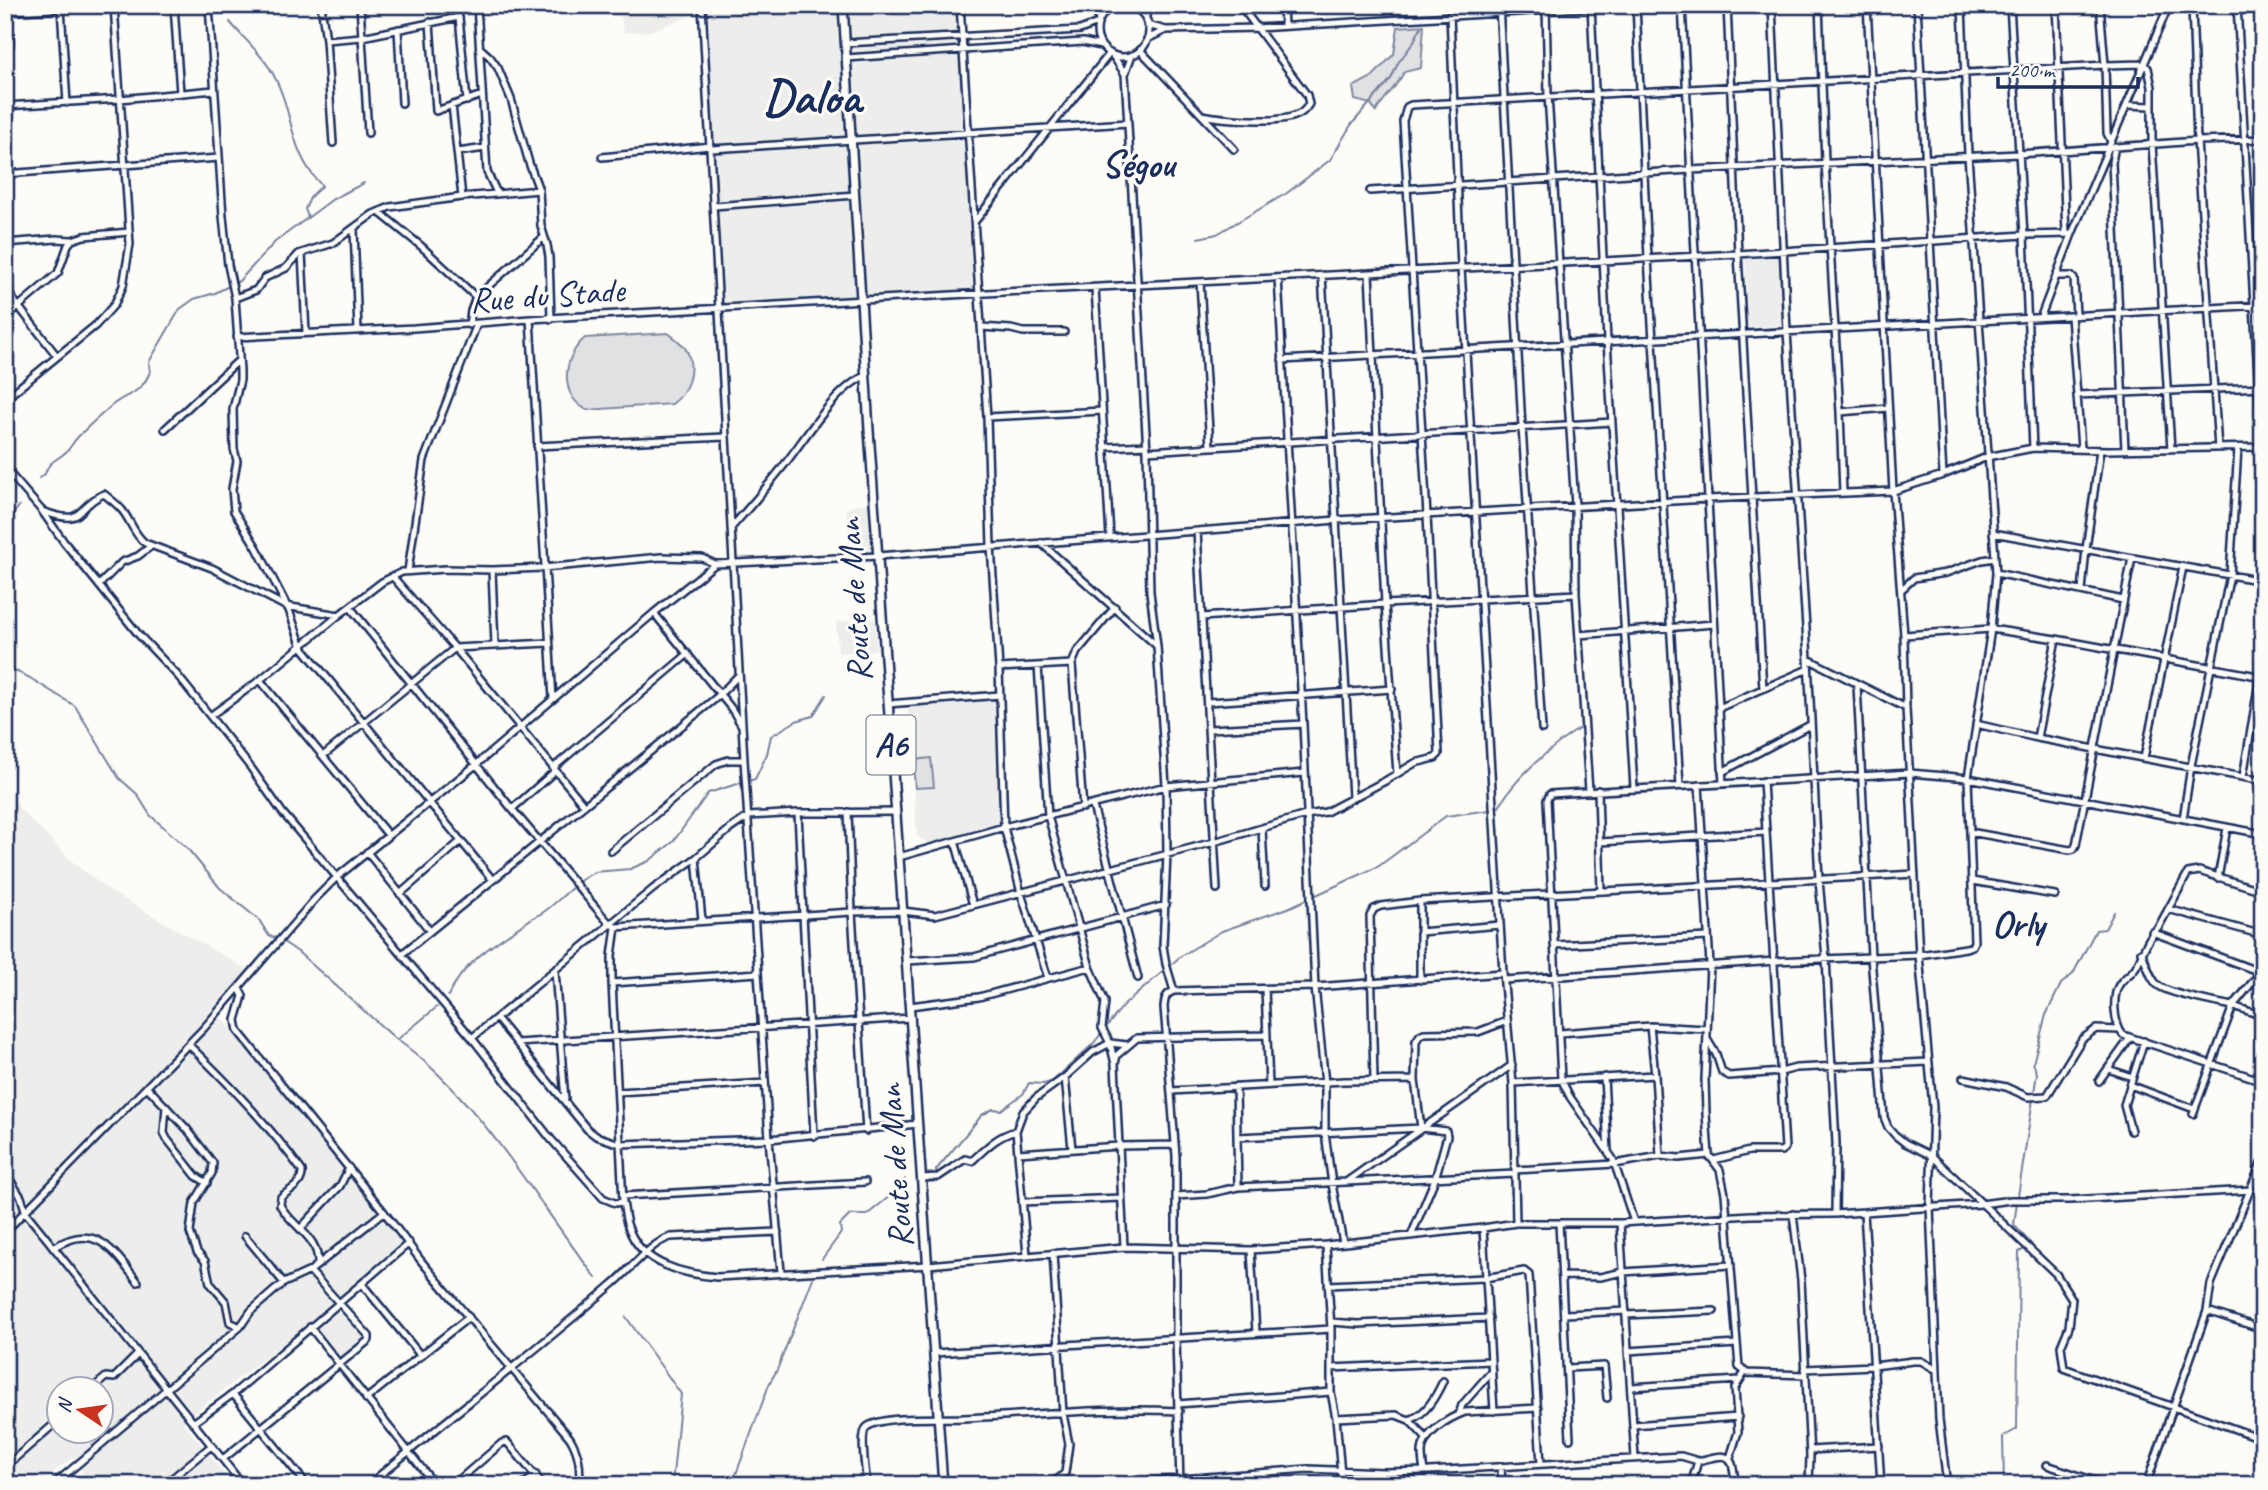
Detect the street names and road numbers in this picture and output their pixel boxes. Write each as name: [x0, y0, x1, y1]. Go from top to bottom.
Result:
street label: Rue du Stade: [468, 267, 628, 323]
street label: Route de Man: [826, 515, 882, 683]
road number: A6: [866, 716, 916, 774]
street label: Route de Man: [867, 1081, 923, 1249]

